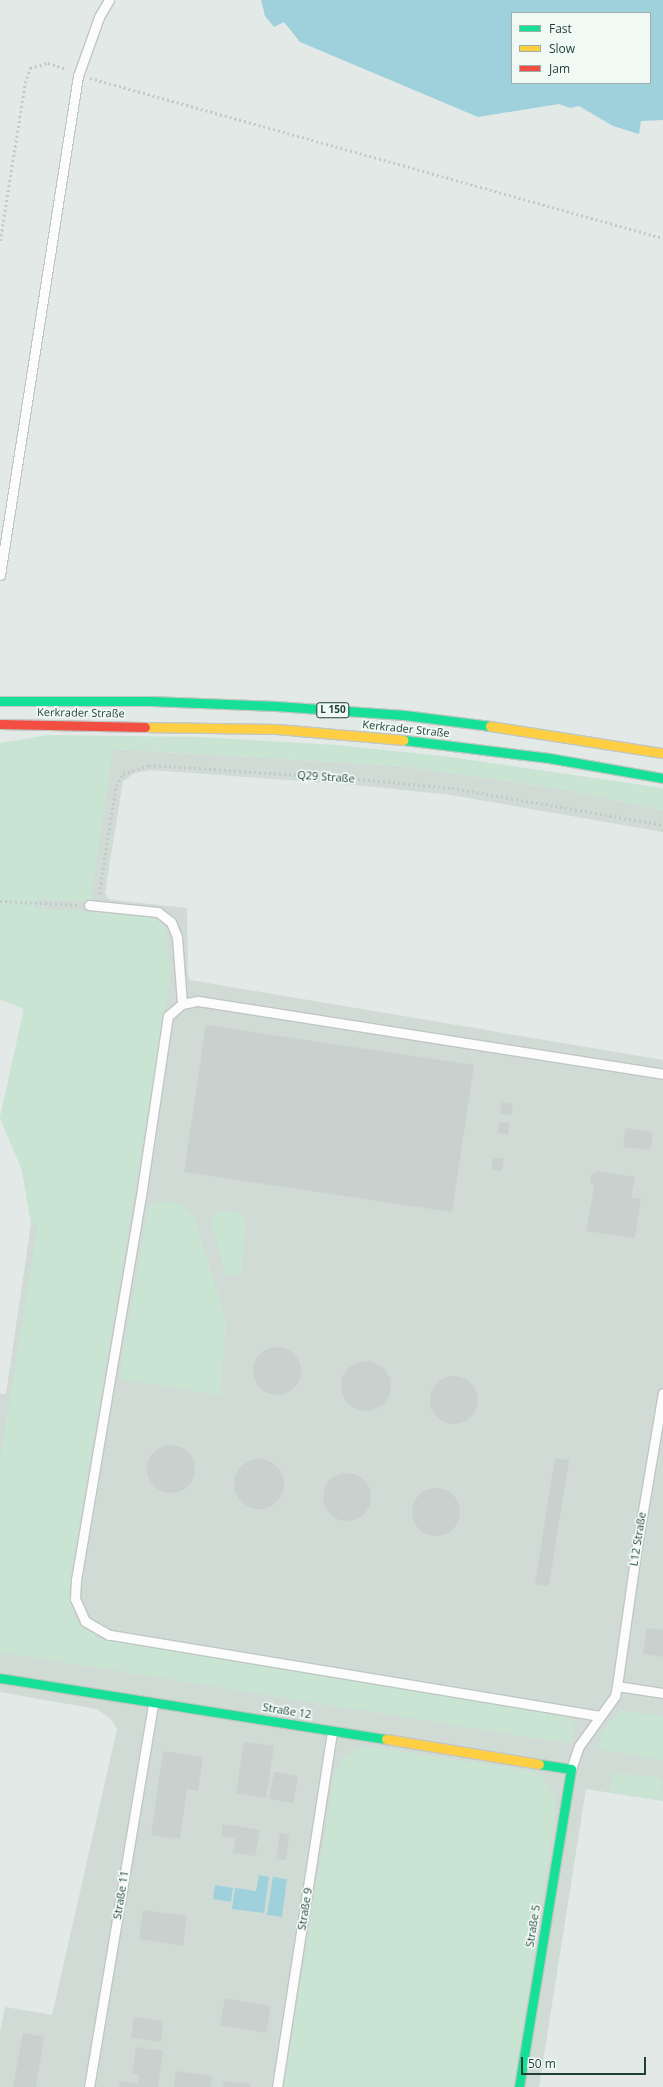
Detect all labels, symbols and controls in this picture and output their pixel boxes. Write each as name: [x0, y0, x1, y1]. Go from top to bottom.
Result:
legend: [511, 12, 651, 84]
text: Fast: [549, 20, 572, 37]
text: Slow: [549, 40, 575, 57]
text: Jam: [549, 60, 570, 77]
road number: L 150: [316, 702, 350, 718]
street label: Kerkrader Straße: [37, 706, 125, 720]
street label: Kerkrader Straße: [362, 718, 450, 740]
street label: Q29 Straße: [297, 768, 355, 786]
street label: L12 Straße: [627, 1511, 649, 1567]
street label: Straße 12: [262, 1701, 312, 1721]
street label: Straße 11: [111, 1870, 131, 1920]
street label: Straße 9: [295, 1887, 315, 1931]
street label: Straße 5: [523, 1904, 543, 1948]
scale bar: [523, 2049, 648, 2075]
text: 50 m: [528, 2055, 556, 2072]

